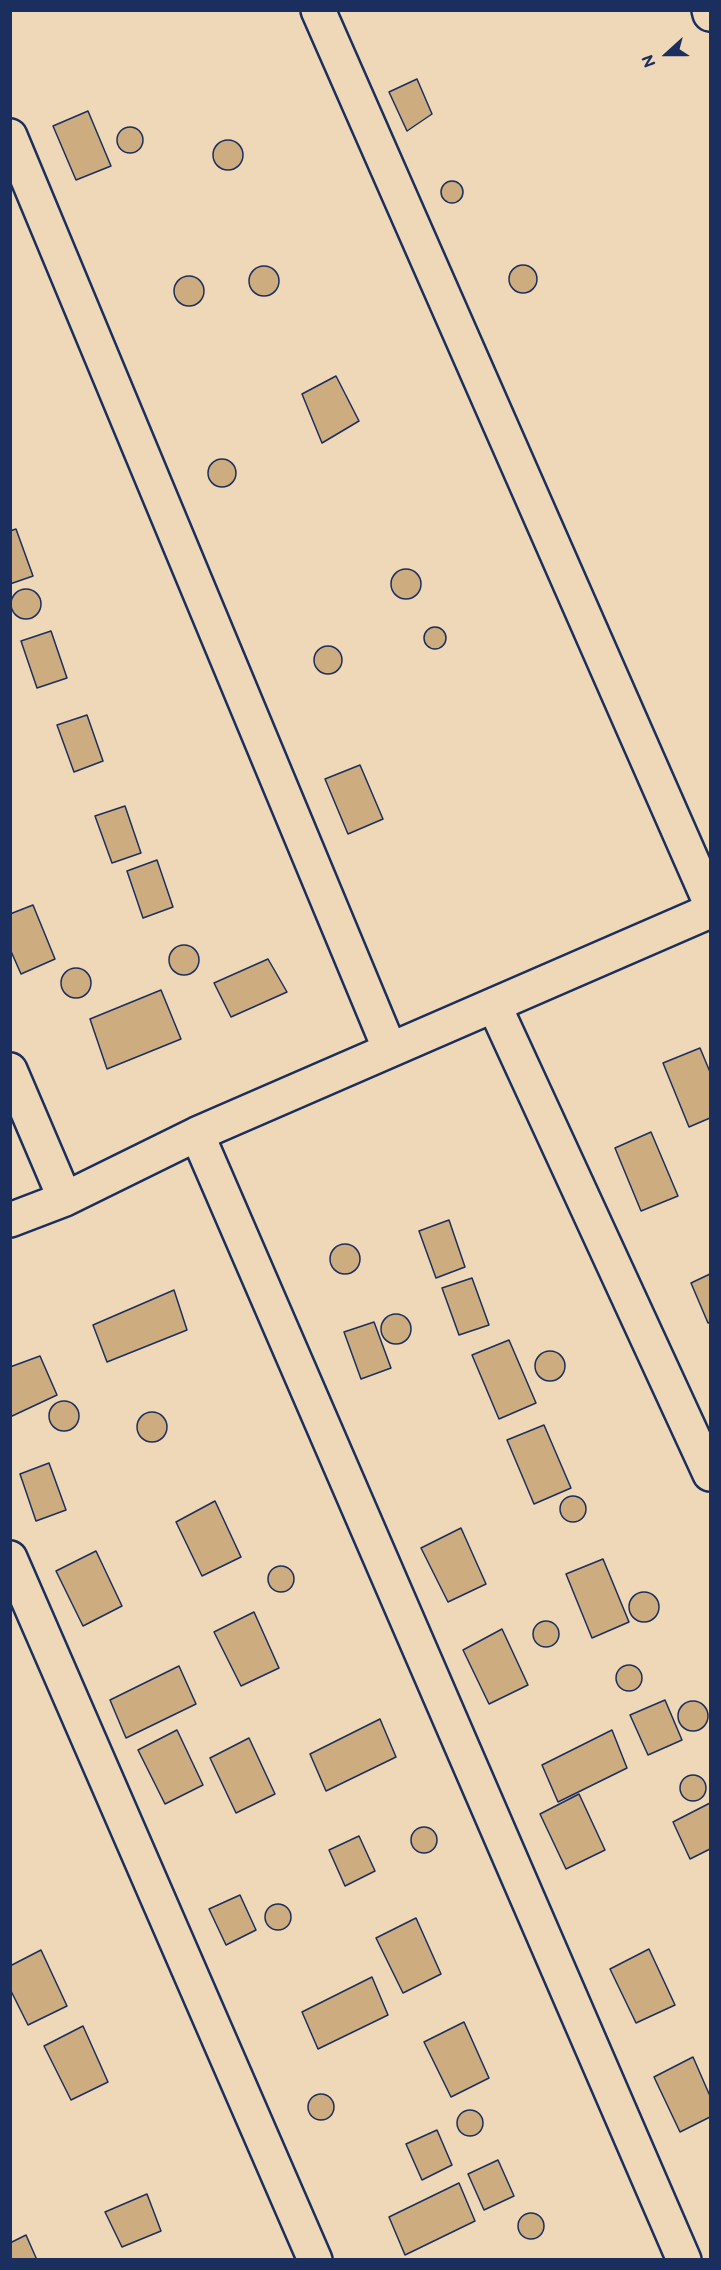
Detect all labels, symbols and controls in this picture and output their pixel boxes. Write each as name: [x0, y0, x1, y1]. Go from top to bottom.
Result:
north arrow: [637, 24, 697, 84]
text: N: [639, 52, 661, 70]

